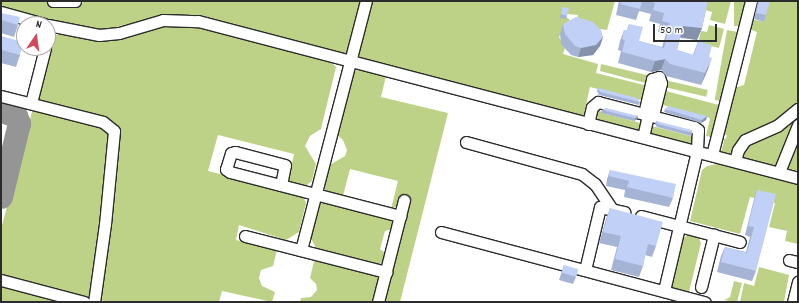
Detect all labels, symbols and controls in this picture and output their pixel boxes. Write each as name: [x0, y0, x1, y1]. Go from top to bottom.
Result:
north arrow: [16, 16, 56, 56]
scale bar: [655, 16, 719, 42]
text: N: [34, 17, 43, 34]
text: 50 m: [660, 22, 683, 39]

